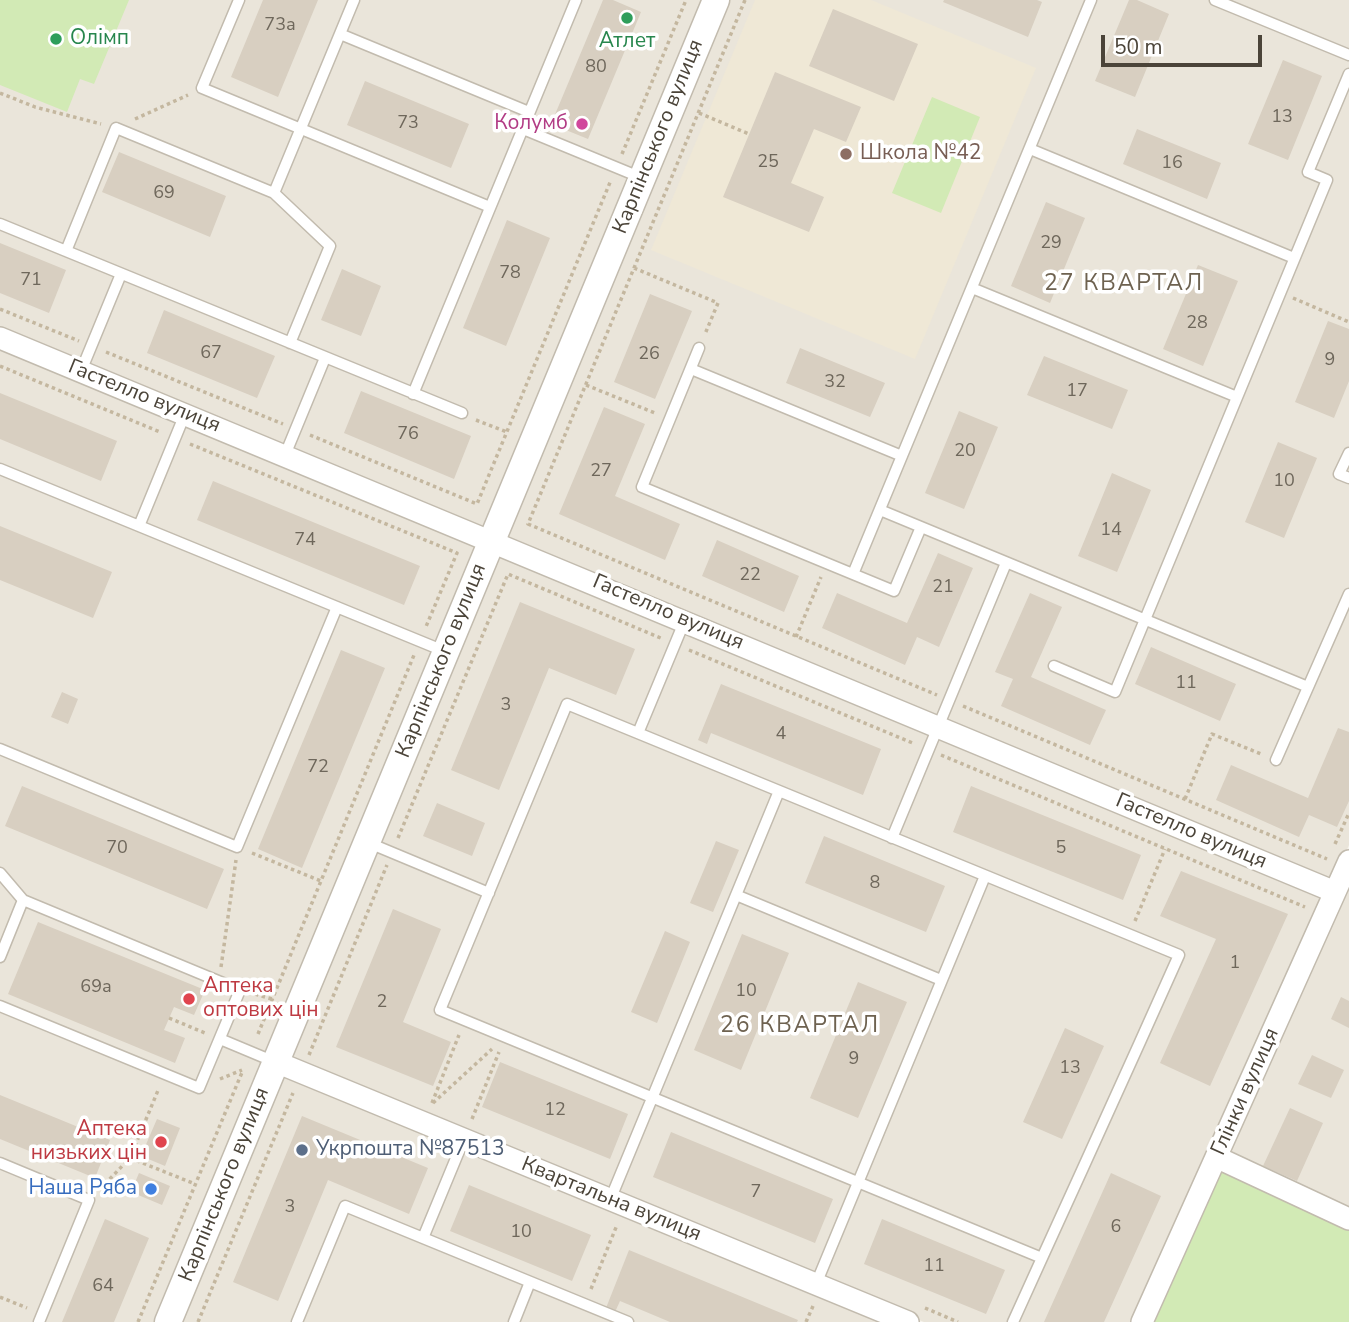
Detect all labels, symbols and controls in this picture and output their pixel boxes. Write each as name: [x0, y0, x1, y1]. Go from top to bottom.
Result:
marker: Атлет: [619, 10, 635, 26]
house number: 73а: [264, 15, 296, 37]
scale bar: [1104, 21, 1265, 65]
place label: Олімп: [70, 26, 129, 52]
place label: Атлет: [599, 29, 655, 55]
marker: Олімп: [48, 31, 64, 47]
text: 50 m: [1114, 33, 1163, 61]
street label: Карпінського вулиця: [608, 36, 710, 238]
house number: 80: [585, 57, 607, 79]
house number: 13: [1271, 107, 1293, 129]
place label: Колумб: [494, 111, 568, 137]
house number: 73: [397, 113, 419, 135]
marker: Колумб: [574, 116, 590, 132]
place label: Школа №42: [860, 141, 981, 167]
marker: Школа №42: [838, 146, 854, 162]
house number: 25: [757, 152, 779, 174]
house number: 16: [1161, 153, 1183, 175]
house number: 69: [153, 183, 175, 205]
house number: 29: [1040, 233, 1062, 255]
house number: 78: [499, 263, 521, 285]
house number: 71: [20, 270, 42, 292]
district label: 27 КВАРТАЛ: [1045, 270, 1203, 298]
house number: 28: [1186, 313, 1208, 335]
house number: 67: [200, 343, 222, 365]
house number: 26: [638, 344, 660, 366]
house number: 9: [1325, 350, 1335, 372]
street label: Гастелло вулиця: [64, 355, 224, 439]
house number: 32: [824, 372, 846, 394]
house number: 17: [1066, 381, 1088, 403]
house number: 76: [397, 424, 419, 446]
house number: 20: [954, 441, 976, 463]
house number: 27: [590, 461, 612, 483]
house number: 10: [1273, 471, 1295, 493]
house number: 14: [1100, 520, 1122, 542]
house number: 74: [294, 530, 316, 552]
street label: Карпінського вулиця: [391, 560, 493, 762]
house number: 22: [739, 565, 761, 587]
street label: Гастелло вулиця: [589, 570, 747, 656]
house number: 21: [932, 577, 954, 599]
house number: 11: [1175, 673, 1197, 695]
house number: 3: [501, 695, 511, 717]
house number: 4: [776, 724, 786, 746]
house number: 72: [307, 757, 329, 779]
street label: Гастелло вулиця: [1112, 789, 1270, 875]
house number: 70: [106, 838, 128, 860]
house number: 5: [1056, 838, 1066, 860]
house number: 8: [870, 873, 880, 895]
house number: 1: [1230, 953, 1240, 975]
place label: Аптека оптових цін: [203, 974, 319, 1024]
house number: 69а: [80, 977, 112, 999]
house number: 10: [735, 981, 757, 1003]
marker: Аптека оптових цін: [181, 991, 197, 1007]
house number: 2: [377, 992, 387, 1014]
district label: 26 КВАРТАЛ: [721, 1012, 879, 1040]
street label: Глінки вулиця: [1207, 1024, 1285, 1160]
house number: 9: [849, 1049, 859, 1071]
house number: 13: [1059, 1058, 1081, 1080]
street label: Карпінського вулиця: [174, 1084, 276, 1286]
house number: 12: [544, 1100, 566, 1122]
place label: Аптека низьких цін: [31, 1117, 147, 1167]
marker: Аптека низьких цін: [153, 1134, 169, 1150]
place label: Укрпошта №87513: [316, 1137, 505, 1163]
marker: Укрпошта №87513: [294, 1142, 310, 1158]
street label: Квартальна вулиця: [517, 1152, 705, 1248]
place label: Наша Ряба: [28, 1176, 137, 1202]
marker: Наша Ряба: [143, 1181, 159, 1197]
house number: 7: [751, 1182, 761, 1204]
house number: 3: [285, 1197, 295, 1219]
house number: 6: [1111, 1217, 1121, 1239]
house number: 10: [510, 1222, 532, 1244]
house number: 11: [923, 1256, 945, 1278]
house number: 64: [92, 1276, 114, 1298]

